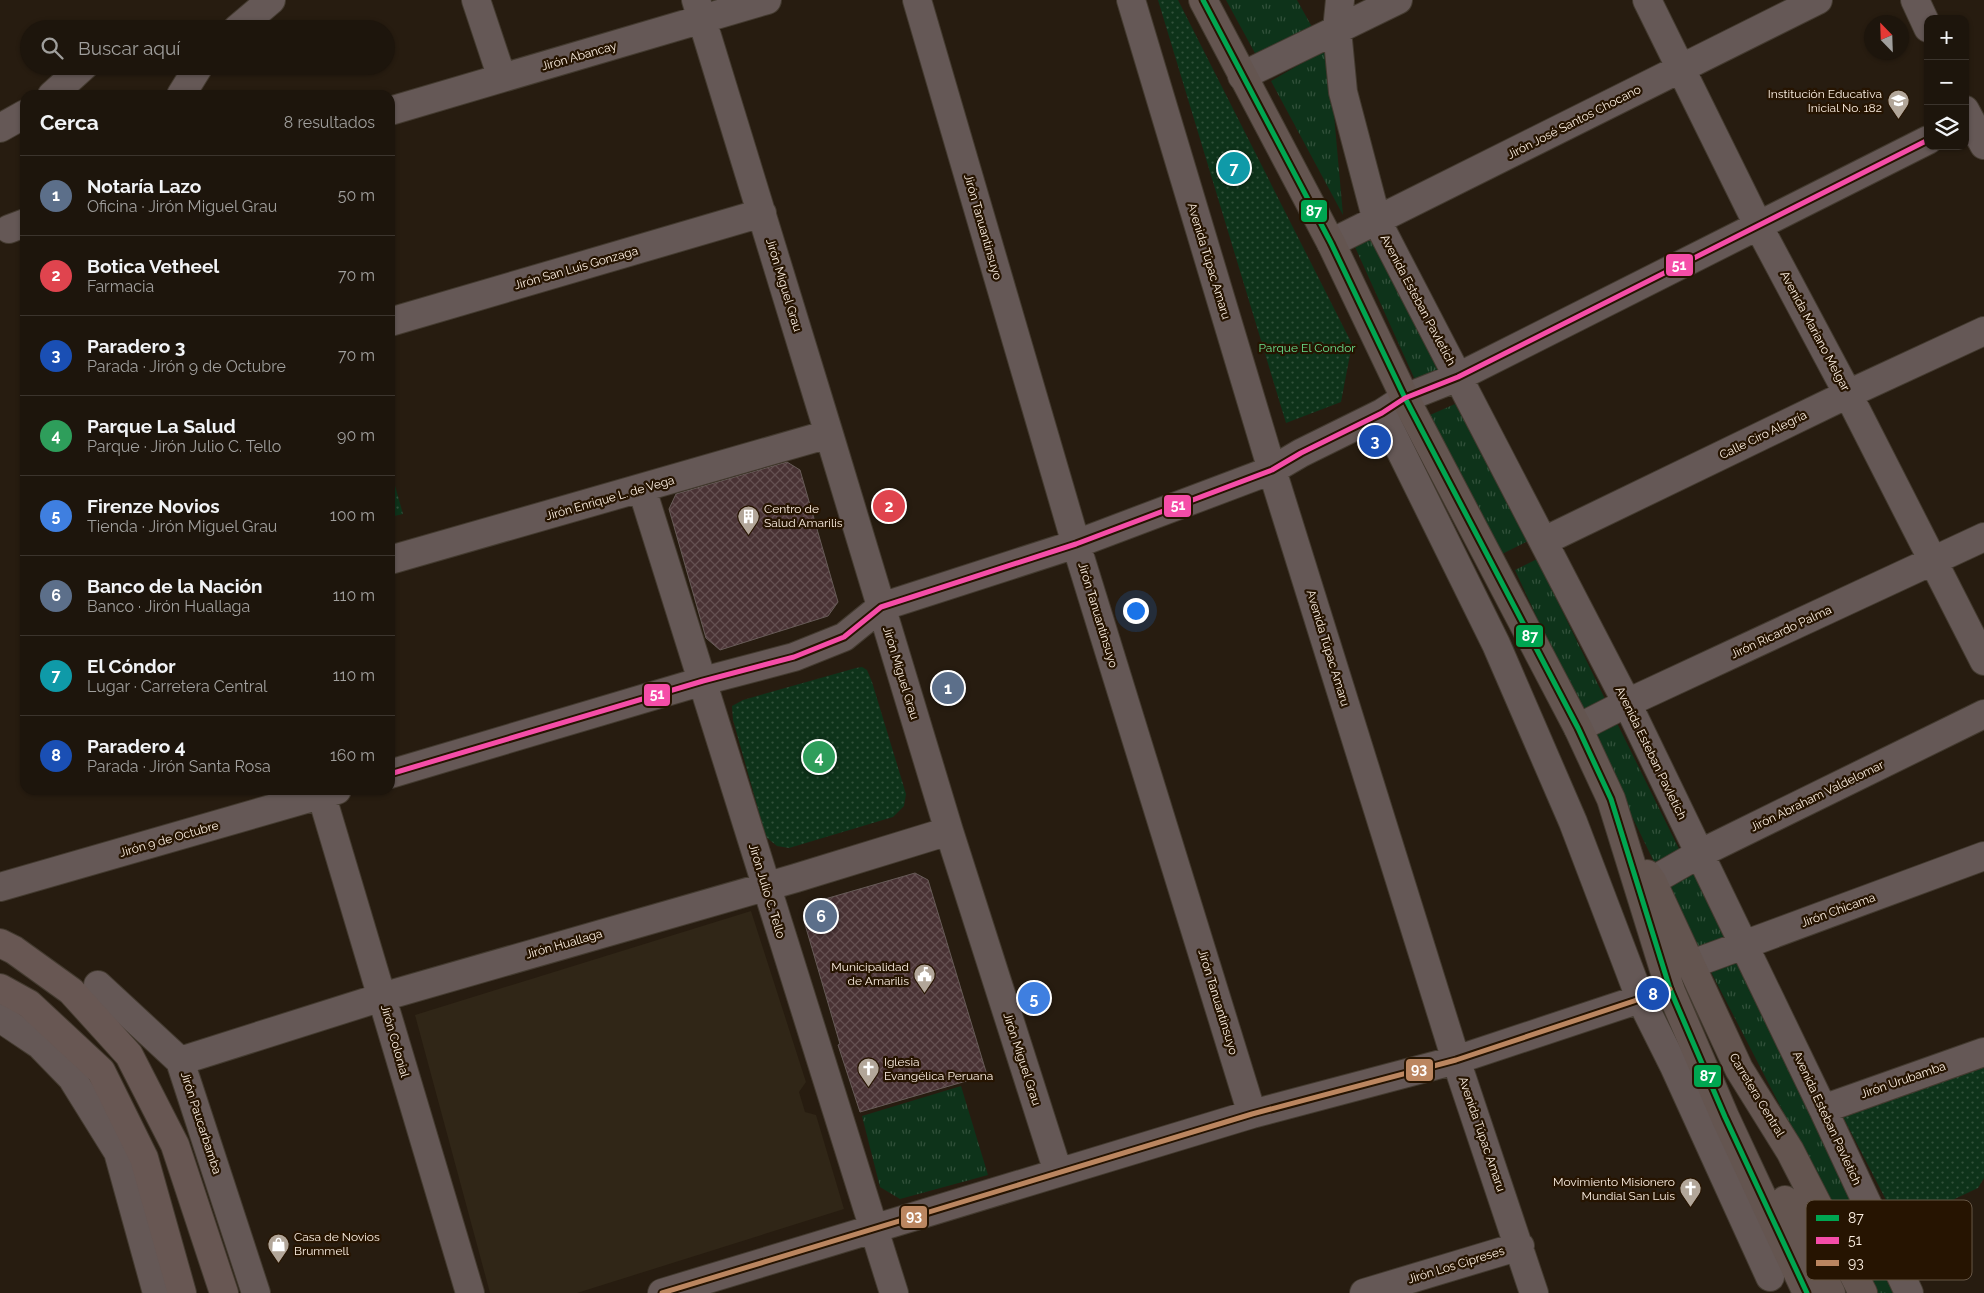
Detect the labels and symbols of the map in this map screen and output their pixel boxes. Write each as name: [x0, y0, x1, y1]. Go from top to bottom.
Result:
north arrow: [1864, 15, 1909, 60]
street label: Jirón Abancay: [540, 38, 619, 73]
street label: Jirón José Santos Chocano: [1505, 82, 1643, 162]
place label: Institución Educativa Inicial No. 182: [1768, 87, 1882, 115]
school or university icon: Institución Educativa Inicial No. 182: [1886, 89, 1910, 120]
pin: 7: [1218, 149, 1250, 187]
street label: Jirón Tanuantinsuyo: [961, 172, 1005, 282]
line badge: 87: [1300, 199, 1328, 223]
street label: Avenida Túpac Amaru: [1185, 201, 1233, 321]
text: 87: [1306, 203, 1322, 219]
street label: Avenida Esteban Pavletich: [1377, 232, 1459, 368]
street label: Jirón Miguel Grau: [763, 237, 805, 333]
street label: Jirón San Luis Gonzaga: [512, 244, 640, 292]
line badge: 51: [1665, 253, 1694, 277]
text: 51: [1672, 257, 1686, 273]
street label: Avenida Mariano Melgar: [1777, 269, 1853, 394]
park label: Parque El Condor: [1258, 341, 1356, 355]
street label: Calle Ciro Alegría: [1717, 408, 1809, 462]
pin: 3: [1359, 422, 1391, 460]
street label: Jirón Enrique L. de Vega: [544, 473, 676, 523]
pin: 2: [873, 487, 905, 525]
line badge: 51: [1163, 494, 1192, 518]
text: 51: [1171, 497, 1185, 513]
place label: Centro de Salud Amarilis: [764, 502, 843, 530]
building icon: Centro de Salud Amarilis: [736, 504, 760, 535]
street label: Jirón Tanuantinsuyo: [1075, 561, 1121, 669]
street label: Avenida Túpac Amaru: [1304, 588, 1352, 708]
your location: [1123, 598, 1149, 624]
street label: Jirón Ricardo Palma: [1728, 602, 1834, 662]
line badge: 87: [1515, 624, 1544, 648]
street label: Jirón Miguel Grau: [880, 625, 922, 721]
text: 87: [1522, 628, 1538, 644]
pin: 1: [932, 669, 964, 707]
line badge: 51: [643, 683, 671, 707]
street label: Avenida Esteban Pavletich: [1613, 684, 1689, 822]
text: 51: [650, 686, 664, 702]
pin: 4: [803, 738, 835, 776]
street label: Jirón Abraham Valdelomar: [1748, 757, 1887, 834]
street label: Jirón 9 de Octubre: [118, 818, 220, 860]
street label: Jirón Julio C. Tello: [746, 842, 788, 940]
street label: Jirón Chicama: [1799, 890, 1877, 930]
pin: 6: [805, 897, 837, 935]
street label: Jirón Huallaga: [524, 926, 604, 962]
street label: Jirón Tanuantinsuyo: [1195, 948, 1241, 1056]
place label: Municipalidad de Amarilis: [831, 960, 909, 988]
public building icon: Municipalidad de Amarilis: [913, 962, 937, 993]
pin: 8: [1637, 975, 1669, 1013]
pin: 5: [1018, 979, 1050, 1017]
street label: Jirón Colonial: [378, 1003, 412, 1080]
street label: Jirón Miguel Grau: [1000, 1011, 1044, 1107]
street label: Avenida Esteban Pavletich: [1790, 1049, 1864, 1187]
street label: Carretera Central: [1727, 1051, 1788, 1140]
place label: Iglesia Evangélica Peruana: [884, 1055, 993, 1083]
church icon: Iglesia Evangélica Peruana: [856, 1057, 880, 1088]
line badge: 93: [1405, 1058, 1434, 1082]
street label: Jirón Urubamba: [1859, 1059, 1947, 1101]
text: 93: [1411, 1061, 1427, 1077]
line badge: 87: [1693, 1064, 1722, 1088]
text: 87: [1700, 1068, 1716, 1084]
street label: Jirón Paucarbamba: [178, 1070, 224, 1176]
street label: Avenida Túpac Amaru: [1456, 1075, 1508, 1193]
place label: Movimiento Misionero Mundial San Luis: [1553, 1175, 1675, 1203]
church icon: Movimiento Misionero Mundial San Luis: [1679, 1177, 1703, 1208]
legend: [1806, 1200, 1972, 1280]
line badge: 93: [900, 1205, 928, 1229]
text: 93: [906, 1208, 922, 1224]
text: 87: [1848, 1210, 1864, 1226]
place label: Casa de Novios Brummell: [294, 1230, 380, 1258]
shop icon: Casa de Novios Brummell: [266, 1232, 290, 1263]
text: 51: [1848, 1232, 1862, 1248]
street label: Jirón Los Cipreses: [1406, 1244, 1506, 1286]
text: 93: [1848, 1255, 1864, 1271]

